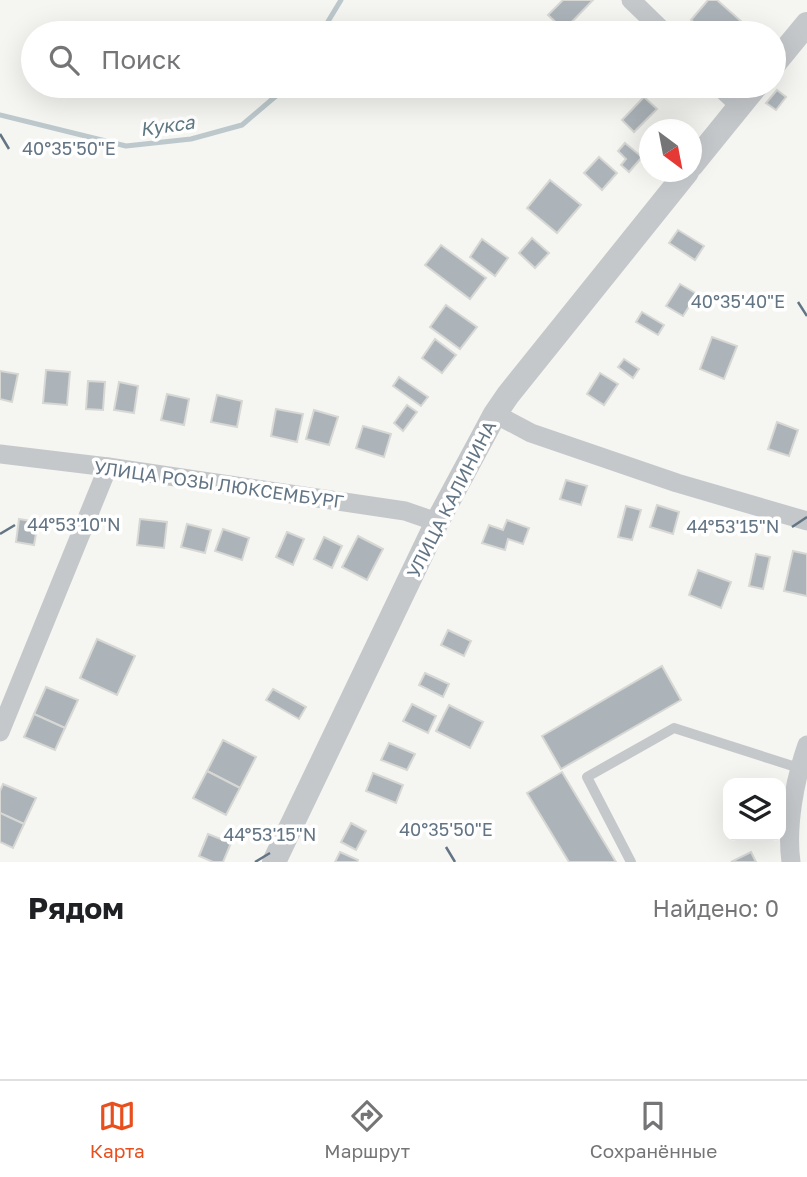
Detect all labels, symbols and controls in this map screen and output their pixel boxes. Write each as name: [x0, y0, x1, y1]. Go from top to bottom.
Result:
search box: [21, 21, 786, 98]
icon: search: [45, 41, 83, 79]
text: Поиск: [101, 44, 181, 75]
water label: Кукса: [138, 110, 197, 140]
north arrow: [639, 119, 702, 182]
text: 40°35'50"E: [22, 137, 116, 159]
text: 40°35'40"E: [691, 290, 785, 312]
street label: УЛИЦА КАЛИНИНА: [402, 417, 500, 581]
street label: УЛИЦА РОЗЫ ЛЮКСЕМБУРГ: [93, 456, 345, 512]
text: 44°53'10"N: [27, 513, 121, 535]
text: 44°53'15"N: [687, 515, 779, 537]
map controls: [723, 778, 786, 841]
button: layers: [723, 778, 786, 841]
text: 40°35'50"E: [399, 818, 493, 840]
text: 44°53'15"N: [224, 823, 316, 845]
text: Рядом: [28, 890, 124, 926]
text: Найдено: 0: [653, 894, 779, 922]
tab: Карта: [90, 1097, 145, 1162]
tab: Маршрут: [324, 1097, 410, 1162]
tab: Сохранённые: [590, 1097, 717, 1162]

